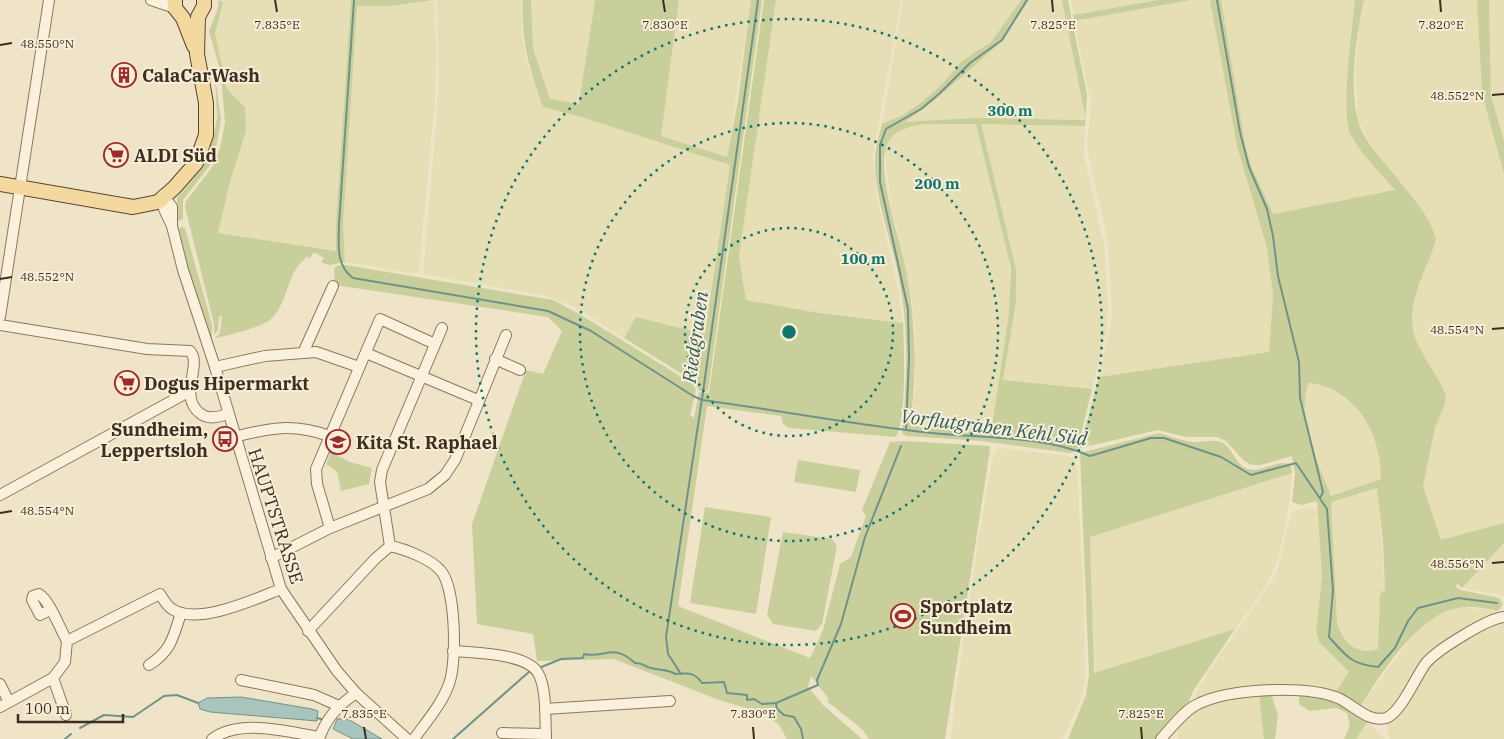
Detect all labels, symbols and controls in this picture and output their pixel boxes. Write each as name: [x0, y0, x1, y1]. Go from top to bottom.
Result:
text: 7.835°E: [254, 17, 300, 32]
text: 7.830°E: [642, 17, 688, 32]
text: 7.825°E: [1030, 17, 1076, 32]
text: 7.820°E: [1418, 17, 1464, 32]
text: 48.550°N: [20, 36, 74, 51]
building icon: CalaCarWash: [111, 62, 137, 88]
place label: CalaCarWash: [142, 64, 260, 87]
text: 48.552°N: [1430, 88, 1484, 103]
text: 300 m: [987, 101, 1033, 120]
supermarket icon: ALDI Süd: [103, 142, 129, 168]
place label: ALDI Süd: [134, 144, 217, 167]
text: 200 m: [914, 174, 960, 193]
text: 100 m: [840, 249, 886, 268]
text: 48.552°N: [20, 269, 74, 284]
water label: Riedgraben: [677, 289, 713, 385]
text: 48.554°N: [1430, 322, 1484, 337]
centre of rings: [780, 323, 798, 341]
supermarket icon: Dogus Hipermarkt: [114, 370, 140, 396]
place label: Dogus Hipermarkt: [144, 372, 309, 395]
water label: Vorflutgraben Kehl Süd: [899, 404, 1090, 450]
place label: Sundheim, Leppertsloh: [101, 418, 208, 462]
bus stop icon: Sundheim, Leppertsloh: [212, 426, 238, 452]
school or university icon: Kita St. Raphael: [325, 429, 351, 455]
place label: Kita St. Raphael: [356, 431, 498, 454]
street label: HAUPTSTRASSE: [243, 445, 309, 587]
text: 48.554°N: [20, 503, 74, 518]
text: 48.556°N: [1430, 556, 1484, 571]
place label: Sportplatz Sundheim: [920, 595, 1013, 639]
sports icon: Sportplatz Sundheim: [890, 603, 916, 629]
scale bar: [18, 692, 122, 724]
text: 100 m: [25, 699, 70, 718]
text: 7.835°E: [341, 706, 387, 721]
text: 7.830°E: [730, 706, 776, 721]
text: 7.825°E: [1118, 706, 1164, 721]

